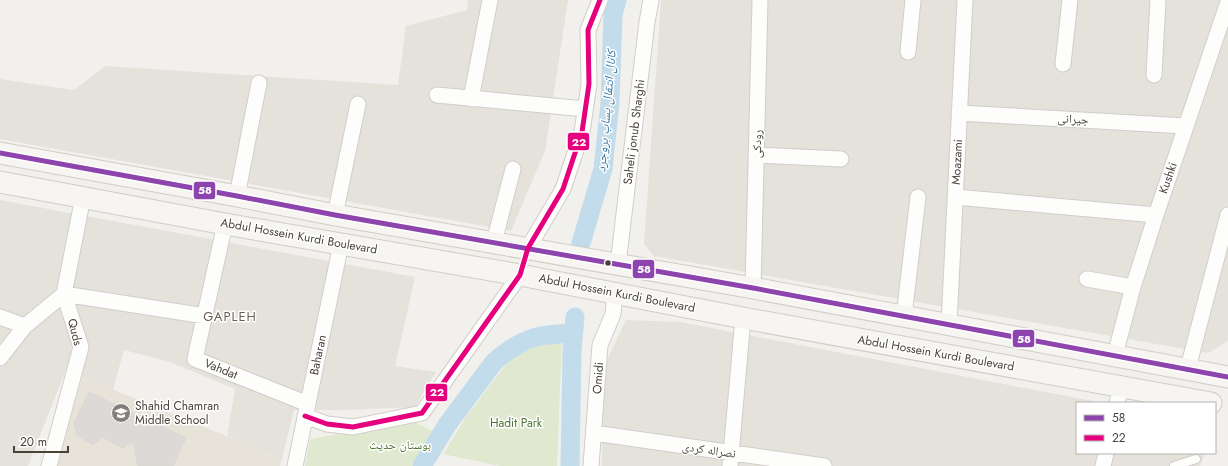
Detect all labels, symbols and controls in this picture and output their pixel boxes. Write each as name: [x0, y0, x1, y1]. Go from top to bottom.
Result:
water label: کانال انتقال پساب بروجرد: [591, 46, 621, 173]
street label: Saheli jonub Sharghi: [619, 78, 649, 186]
street label: جیرانی: [1057, 109, 1089, 129]
street label: رودکی: [748, 129, 766, 158]
line badge: 22: [567, 132, 590, 151]
text: 22: [572, 134, 586, 150]
street label: Moazami: [947, 139, 967, 185]
street label: Kushki: [1154, 160, 1182, 196]
line badge: 58: [193, 181, 216, 200]
text: 58: [198, 182, 212, 198]
street label: Abdul Hossein Kurdi Boulevard: [219, 213, 379, 259]
unlabelled marker: [603, 258, 613, 268]
line badge: 58: [632, 259, 655, 279]
text: 58: [637, 261, 651, 277]
street label: Abdul Hossein Kurdi Boulevard: [537, 269, 697, 317]
district label: GAPLEH: [203, 307, 257, 326]
street label: Quds: [63, 316, 87, 348]
line badge: 58: [1012, 329, 1035, 348]
street label: Abdul Hossein Kurdi Boulevard: [856, 330, 1016, 376]
text: 58: [1017, 331, 1031, 347]
street label: Baharan: [305, 333, 331, 377]
street label: Vahdat: [202, 354, 240, 384]
street label: Omidi: [588, 361, 608, 395]
line badge: 22: [425, 383, 448, 402]
text: 22: [430, 384, 444, 400]
place label: Shahid Chamran Middle School: [135, 397, 219, 429]
school or university icon: Shahid Chamran Middle School: [110, 402, 132, 424]
legend: [1076, 402, 1216, 454]
text: 58: [1112, 409, 1125, 427]
park label: Hadit Park: [490, 414, 543, 432]
scale bar: [14, 428, 68, 454]
text: 22: [1112, 429, 1126, 447]
text: 20 m: [20, 433, 47, 451]
park label: بوستان حدیث: [369, 436, 431, 454]
street label: نصراله کردی: [681, 437, 737, 463]

